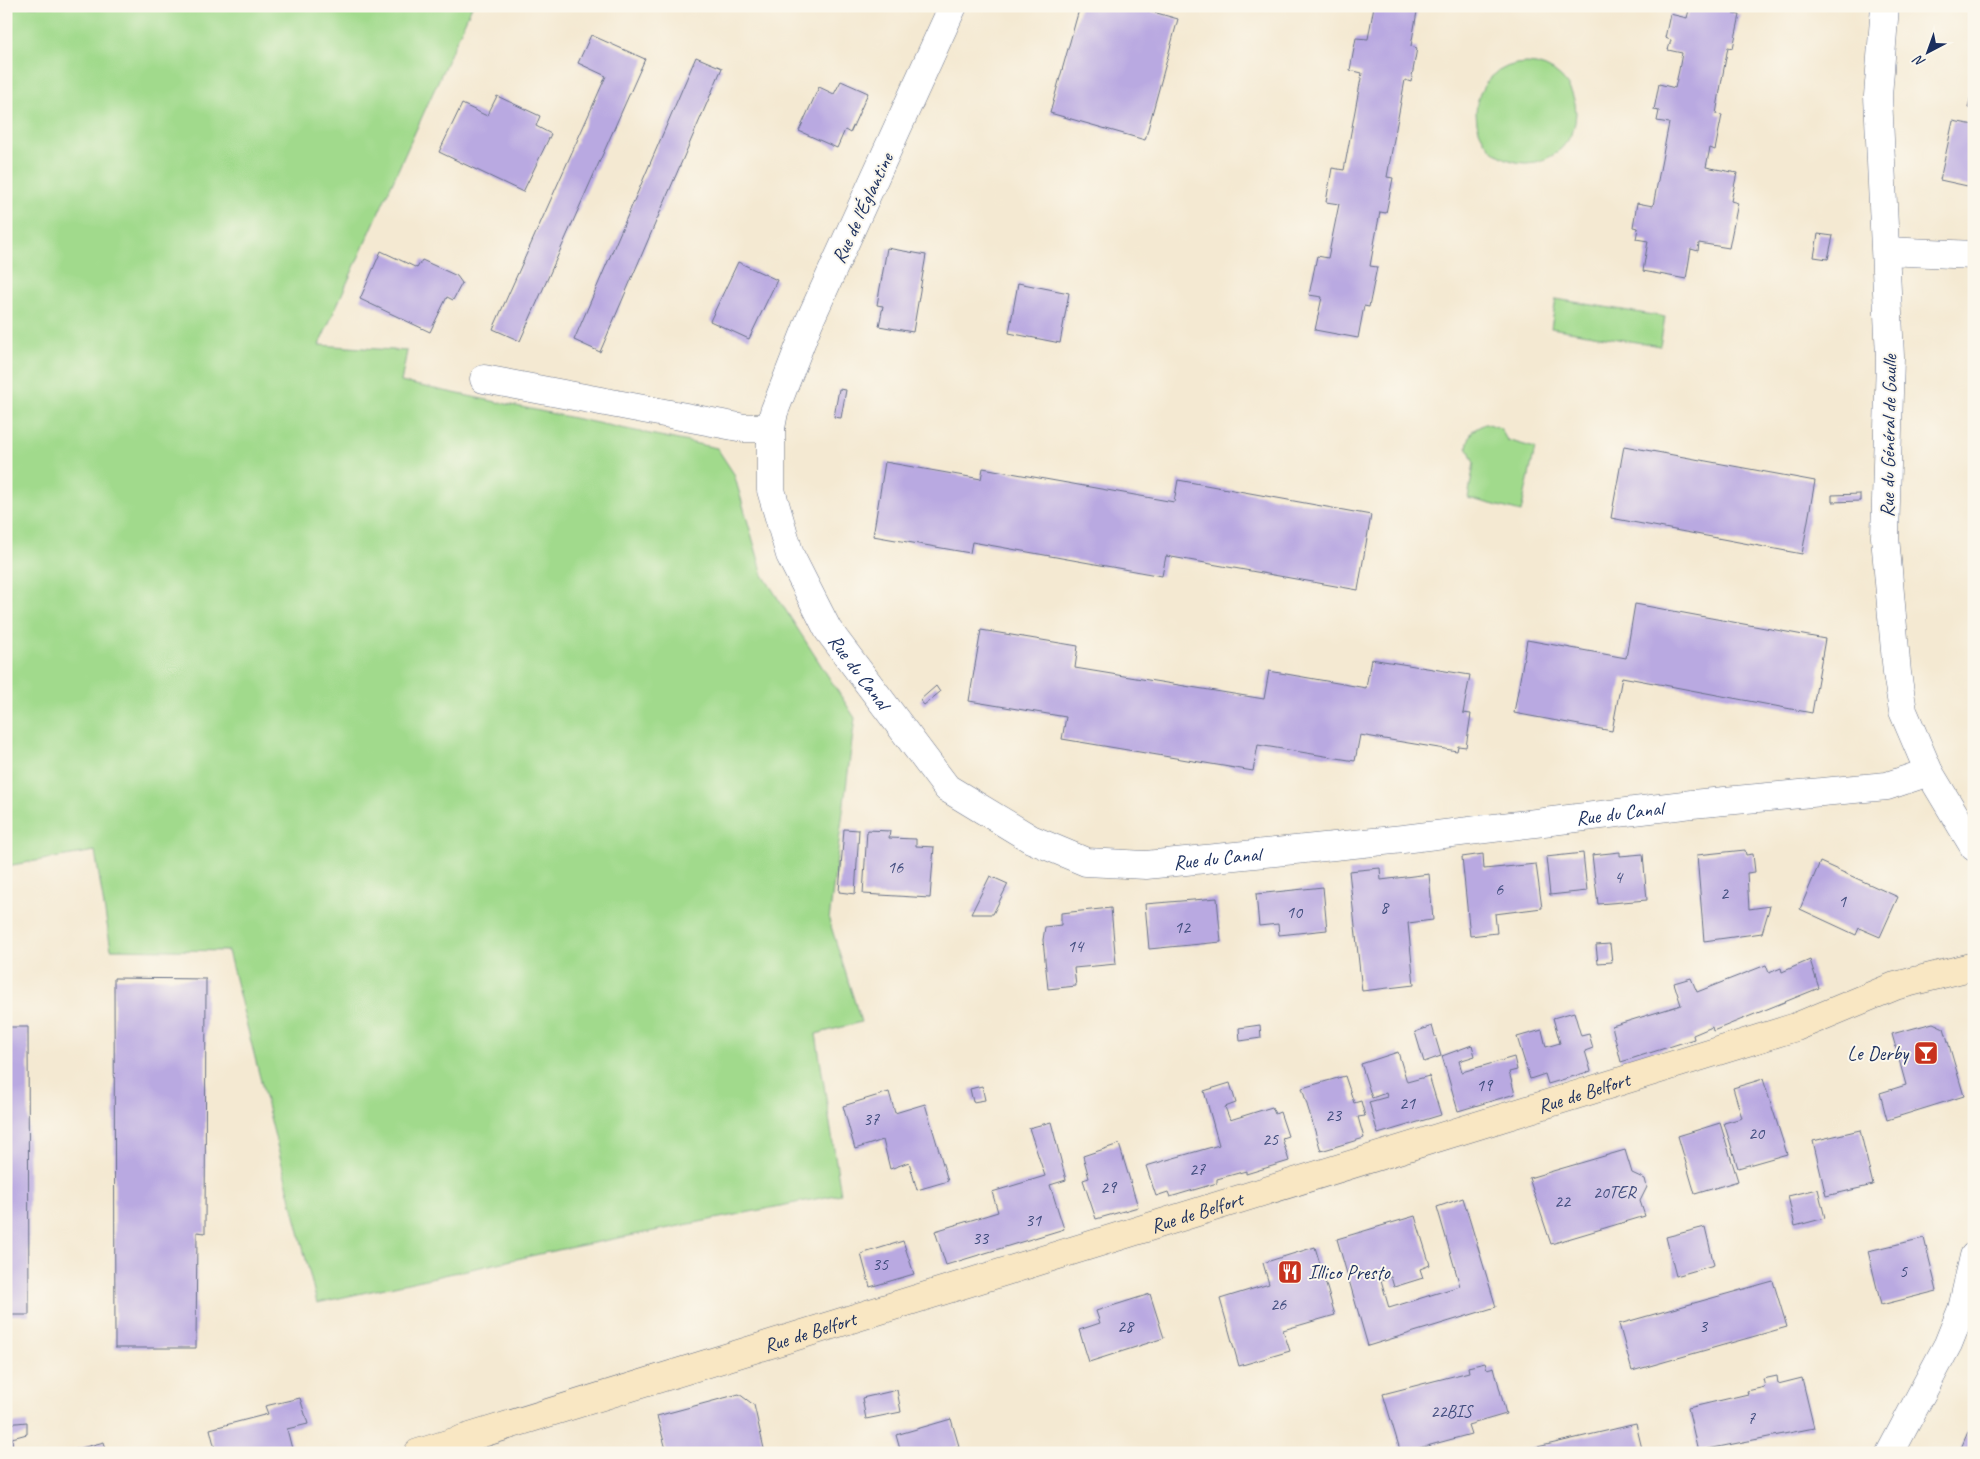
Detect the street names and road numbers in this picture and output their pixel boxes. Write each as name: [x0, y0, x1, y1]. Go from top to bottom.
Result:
street label: Rue de l'Églantine: [826, 148, 900, 267]
street label: Rue du Général de Gaulle: [1875, 353, 1902, 518]
street label: Rue du Canal: [823, 629, 897, 717]
street label: Rue du Canal: [1574, 795, 1668, 831]
street label: Rue du Canal: [1172, 841, 1265, 875]
street label: Rue de Belfort: [1535, 1066, 1635, 1119]
street label: Rue de Belfort: [1148, 1186, 1248, 1239]
street label: Rue de Belfort: [761, 1306, 861, 1358]

